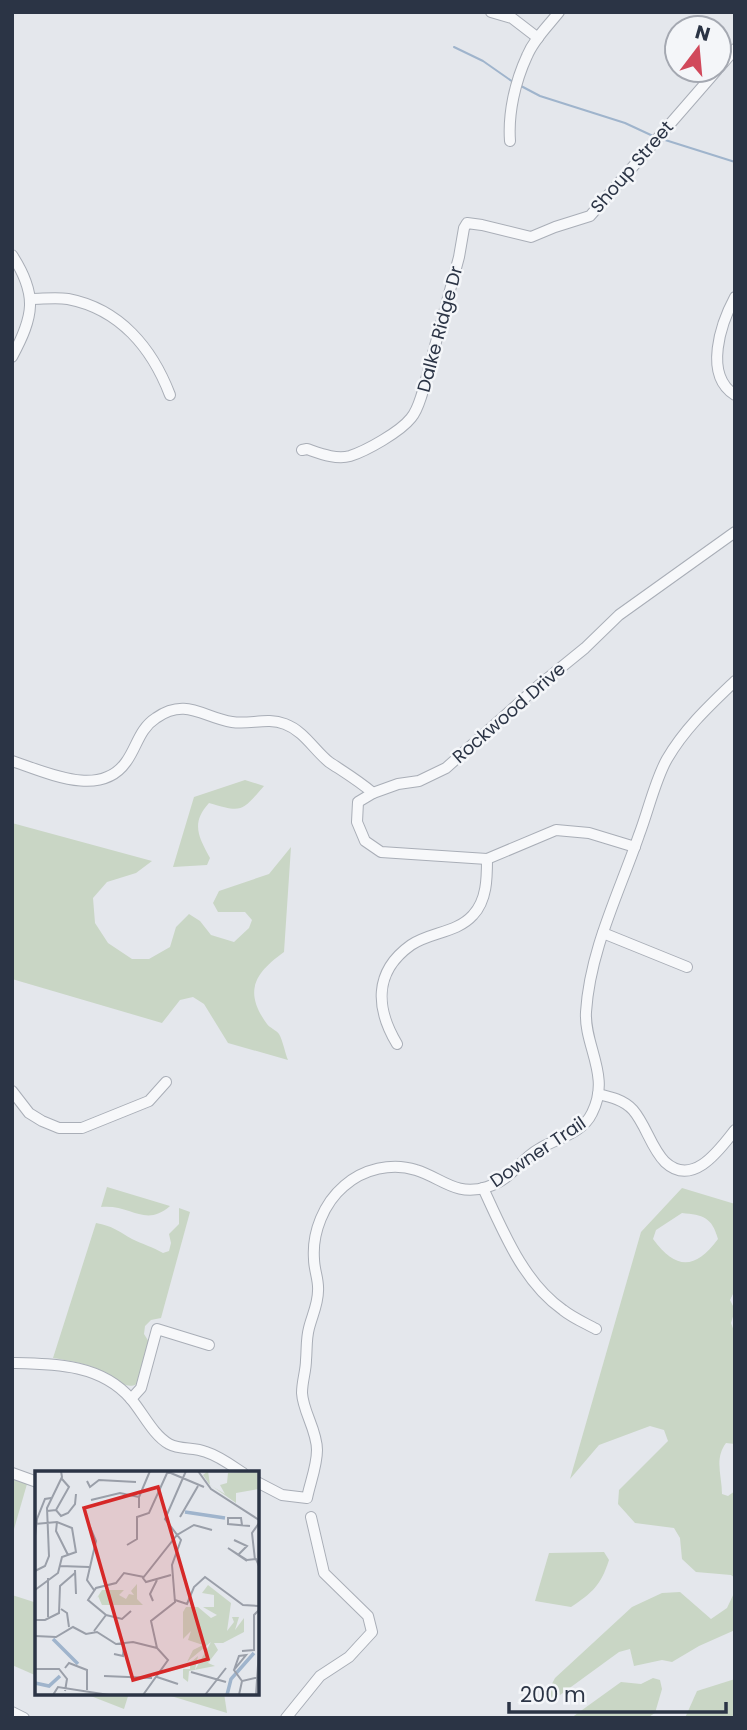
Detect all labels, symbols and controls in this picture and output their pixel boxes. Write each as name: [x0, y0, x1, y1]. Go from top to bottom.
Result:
north arrow: [663, 14, 733, 84]
text: N: [692, 18, 713, 48]
street label: Shoup Street: [585, 115, 679, 218]
street label: Dalke Ridge Dr: [411, 263, 468, 395]
street label: Rockwood Drive: [447, 656, 571, 769]
street label: Downer Trail: [485, 1110, 591, 1193]
inset map: [35, 1471, 259, 1695]
scale bar: [509, 1670, 726, 1714]
text: 200 m: [520, 1680, 586, 1709]

